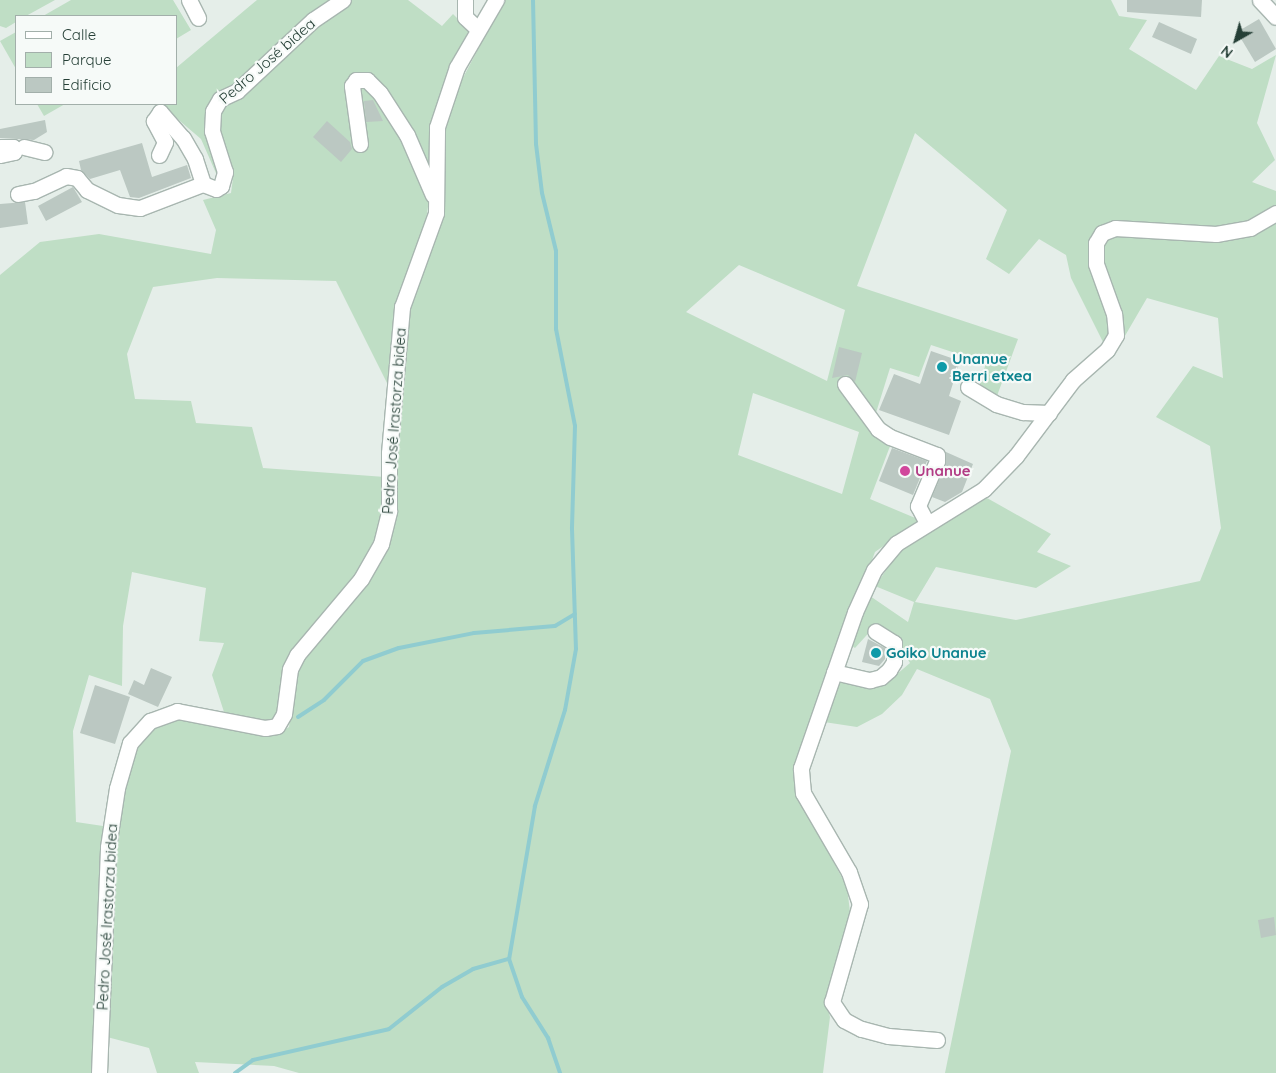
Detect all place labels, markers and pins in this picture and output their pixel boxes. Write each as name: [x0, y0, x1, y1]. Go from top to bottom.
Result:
place label: Unanue Berri etxea: [952, 349, 1032, 384]
marker: Unanue Berri etxea: [936, 361, 948, 373]
place label: Unanue: [915, 462, 971, 480]
marker: Unanue: [899, 465, 911, 477]
place label: Goiko Unanue: [886, 644, 987, 662]
marker: Goiko Unanue: [870, 647, 882, 659]

